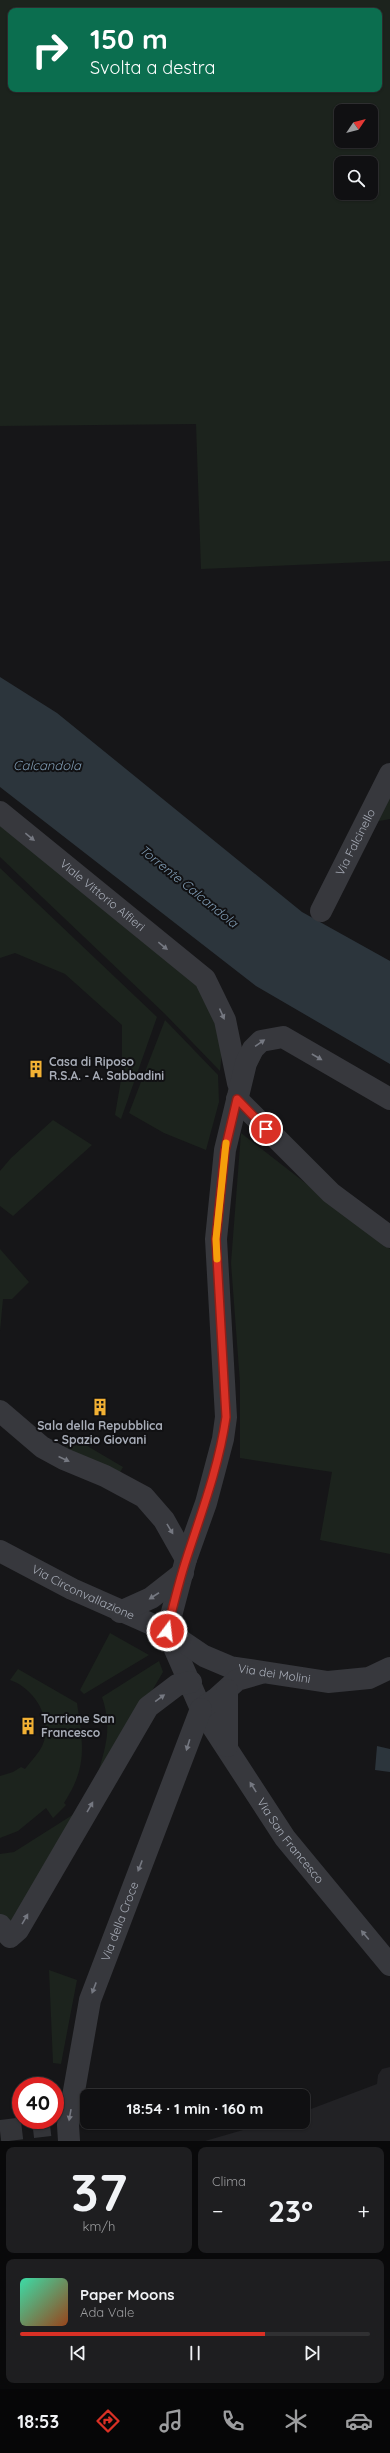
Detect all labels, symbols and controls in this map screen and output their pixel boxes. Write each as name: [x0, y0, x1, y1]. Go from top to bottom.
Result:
text: 150 m: [90, 21, 168, 56]
icon: right: [24, 24, 76, 76]
text: Svolta a destra: [90, 56, 216, 79]
north arrow: [334, 104, 378, 148]
map controls: [334, 104, 378, 200]
button: search: [334, 156, 378, 200]
water label: Calcandola: [13, 757, 82, 773]
street label: Via Falcinello: [332, 806, 378, 878]
one-way arrow: [25, 832, 36, 841]
water label: Torrente Calcandola: [137, 841, 242, 931]
street label: Viale Vittorio Alfieri: [57, 856, 148, 934]
one-way arrow: [158, 941, 169, 950]
one-way arrow: [219, 1008, 225, 1019]
one-way arrow: [255, 1039, 266, 1047]
one-way arrow: [311, 1053, 323, 1060]
place label: Casa di Riposo R.S.A. - A. Sabbadini: [49, 1054, 164, 1083]
building icon: Casa di Riposo R.S.A. - A. Sabbadini: [26, 1059, 46, 1079]
pin: [249, 1112, 283, 1146]
icon: arrive: [255, 1118, 277, 1140]
building icon: Sala della Repubblica - Spazio Giovani: [90, 1397, 110, 1417]
place label: Sala della Repubblica - Spazio Giovani: [37, 1418, 163, 1447]
one-way arrow: [59, 1456, 70, 1462]
one-way arrow: [166, 1524, 174, 1534]
street label: Via Circonvallazione: [29, 1561, 137, 1623]
one-way arrow: [149, 1592, 159, 1600]
position arrow: [146, 1610, 188, 1652]
street label: Via dei Molini: [237, 1660, 312, 1686]
one-way arrow: [154, 1694, 165, 1703]
place label: Torrione San Francesco: [41, 1711, 115, 1740]
building icon: Torrione San Francesco: [18, 1716, 38, 1736]
one-way arrow: [185, 1739, 191, 1751]
one-way arrow: [249, 1782, 257, 1792]
street label: Via San Francesco: [254, 1795, 327, 1886]
one-way arrow: [87, 1801, 94, 1813]
one-way arrow: [137, 1861, 143, 1873]
street label: Via della Croce: [98, 1879, 141, 1963]
one-way arrow: [21, 1913, 28, 1925]
one-way arrow: [360, 1930, 369, 1941]
one-way arrow: [91, 1982, 97, 1994]
speed limit sign: 40: [12, 2077, 64, 2129]
text: 18:54 · 1 min · 160 m: [127, 2099, 263, 2118]
one-way arrow: [67, 2109, 73, 2121]
text: 37: [71, 2159, 127, 2224]
text: Clima: [212, 2173, 246, 2189]
text: 23°: [268, 2192, 313, 2230]
text: −: [212, 2197, 223, 2225]
text: +: [358, 2197, 370, 2225]
text: km/h: [83, 2218, 115, 2234]
text: Paper Moons: [80, 2285, 175, 2304]
text: Ada Vale: [80, 2304, 134, 2320]
icon: previous: [67, 2342, 89, 2364]
icon: pause: [184, 2342, 206, 2364]
icon: next: [301, 2342, 323, 2364]
icon: directions: [94, 2407, 122, 2435]
icon: music: [157, 2407, 185, 2435]
icon: phone: [219, 2407, 247, 2435]
icon: climate: [282, 2407, 310, 2435]
icon: car: [345, 2407, 373, 2435]
text: 18:53: [17, 2410, 59, 2433]

